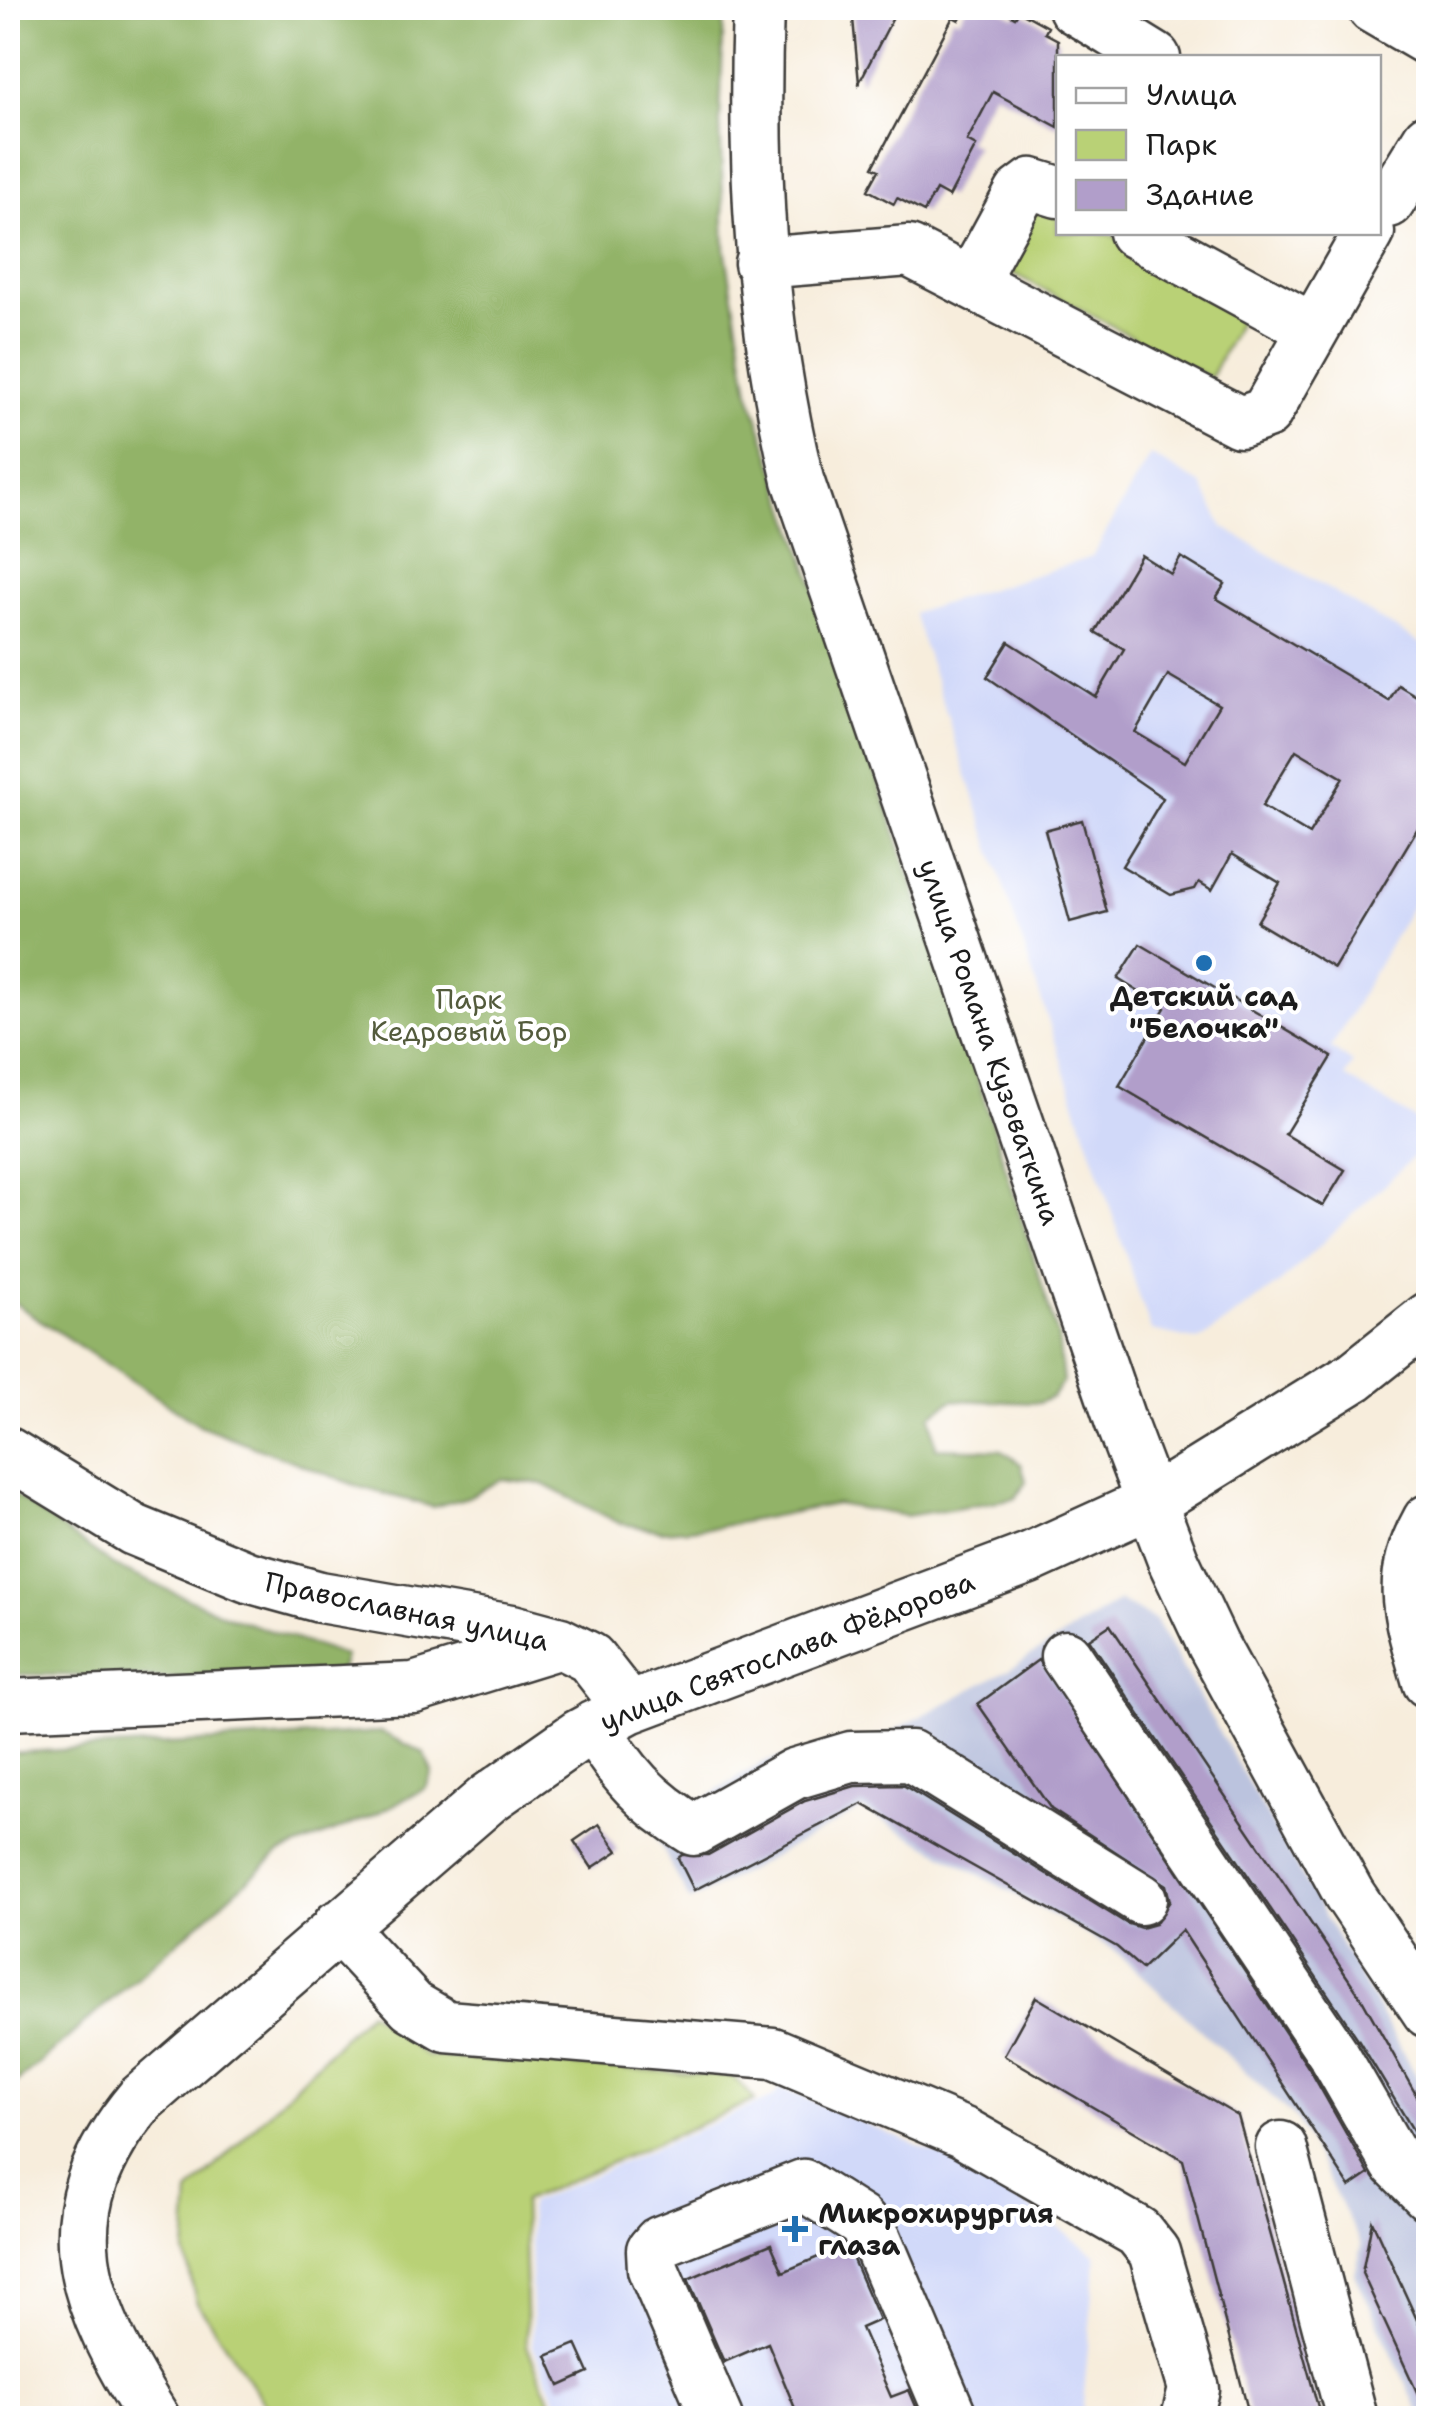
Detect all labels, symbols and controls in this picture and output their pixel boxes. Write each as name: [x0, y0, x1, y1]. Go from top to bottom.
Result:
legend: [1056, 55, 1381, 235]
text: Улица: [1146, 74, 1237, 115]
text: Парк: [1146, 124, 1217, 165]
text: Здание: [1146, 174, 1255, 215]
street label: улица Романа Кузоваткина: [909, 854, 1071, 1230]
marker: Детский сад "Белочка": [1193, 952, 1215, 974]
place label: Детский сад "Белочка": [1110, 977, 1298, 1047]
park label: Парк Кедровый Бор: [371, 980, 567, 1050]
street label: Православная улица: [262, 1562, 552, 1660]
street label: улица Святослава Фёдорова: [594, 1562, 980, 1740]
place label: Микрохирургия глаза: [818, 2194, 1054, 2264]
marker: Микрохирургия глаза: [782, 2216, 808, 2242]

